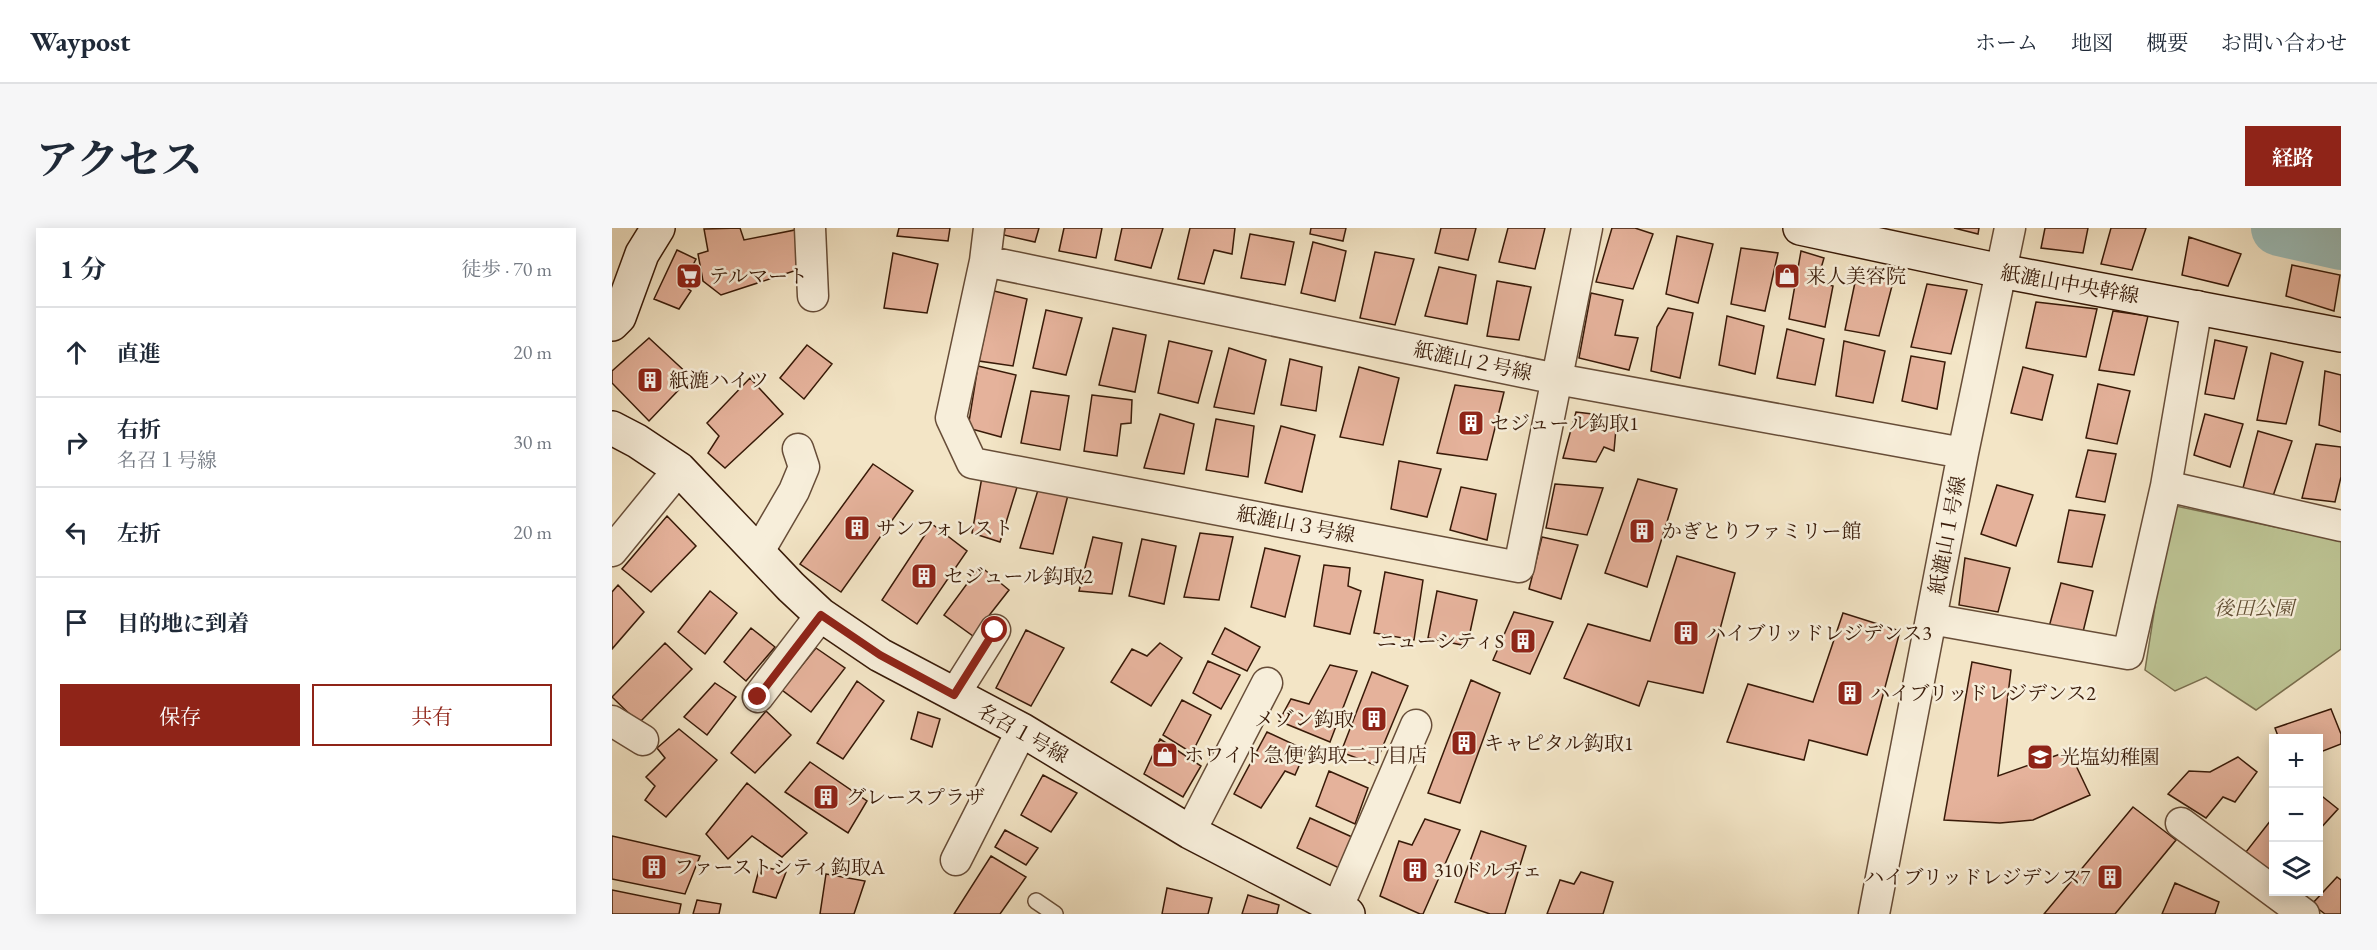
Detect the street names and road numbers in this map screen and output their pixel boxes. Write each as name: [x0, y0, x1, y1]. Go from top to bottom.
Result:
street label: 紙漉山中央幹線: [1999, 259, 2141, 309]
street label: 紙漉山２号線: [1412, 336, 1534, 386]
street label: 紙漉山１号線: [1923, 474, 1971, 596]
street label: 紙漉山３号線: [1235, 500, 1357, 548]
street label: 名召１号線: [973, 697, 1073, 769]

